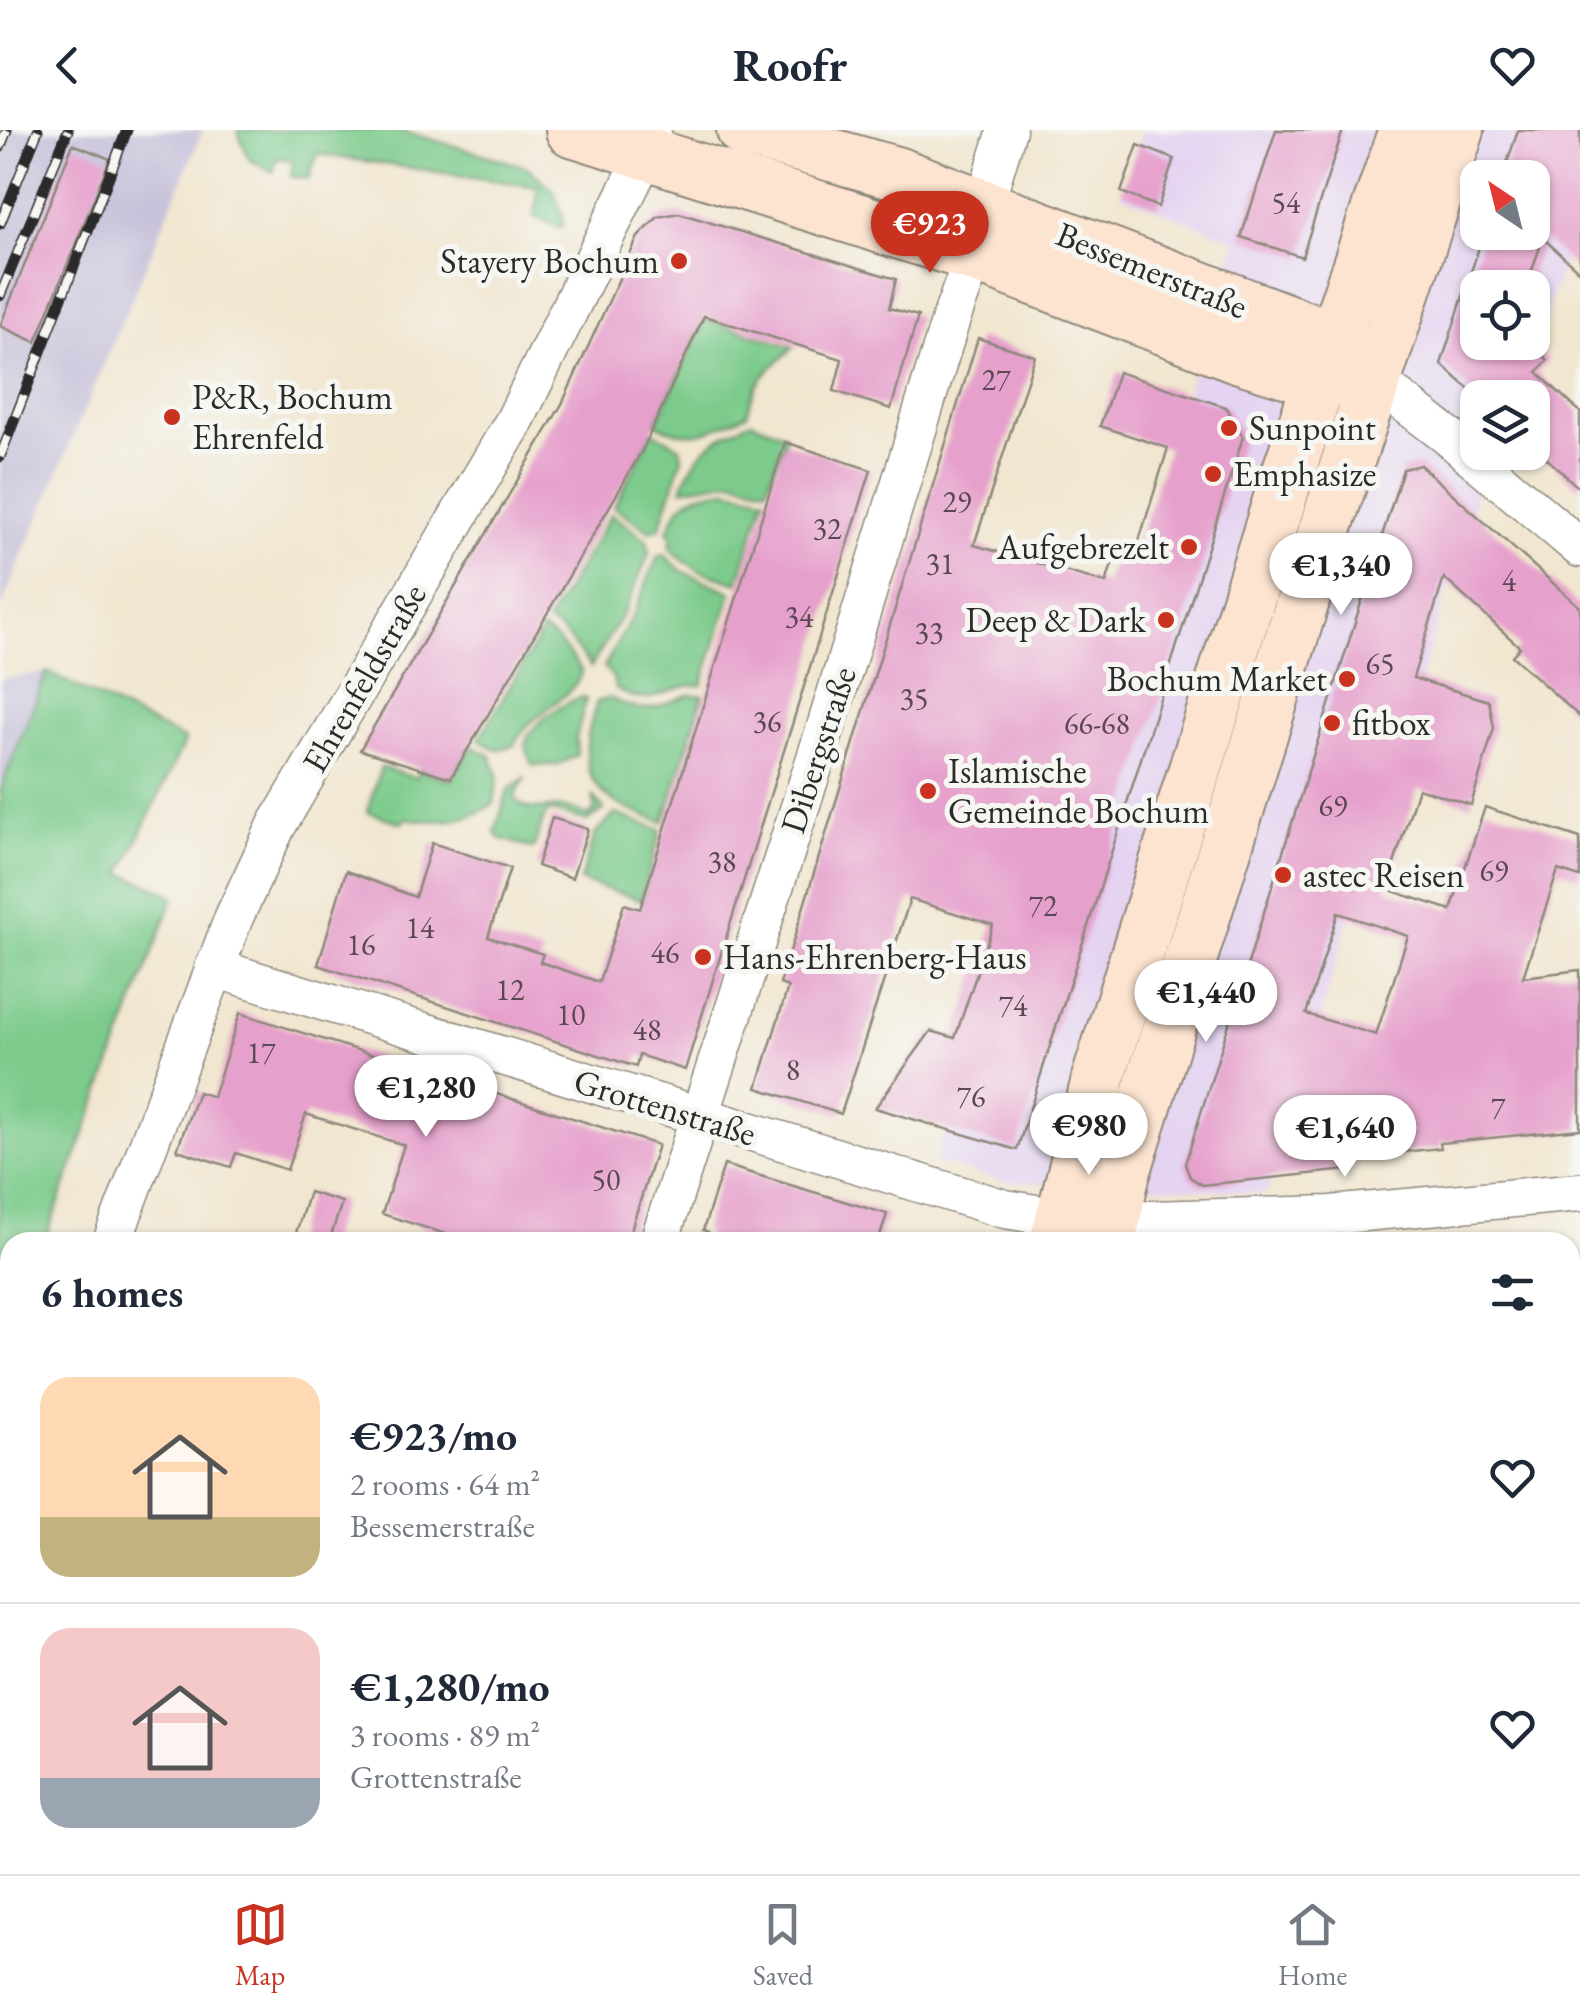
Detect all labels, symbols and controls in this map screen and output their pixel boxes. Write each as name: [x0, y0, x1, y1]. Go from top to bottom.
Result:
text: Roofr: [733, 36, 847, 94]
icon: back: [40, 38, 95, 93]
icon: heart: [1485, 38, 1540, 93]
north arrow: [1460, 160, 1550, 250]
map controls: [1460, 160, 1550, 470]
house number: 54: [1272, 183, 1301, 222]
pin: €923: [871, 191, 989, 276]
text: €923: [893, 202, 967, 244]
street label: Bessemerstraße: [1050, 211, 1254, 328]
place label: Stayery Bochum: [440, 238, 659, 283]
marker: Stayery Bochum: [668, 250, 690, 272]
button: locate: [1460, 270, 1550, 360]
house number: 27: [982, 360, 1011, 399]
place label: P&R, Bochum Ehrenfeld: [192, 374, 393, 459]
button: layers: [1460, 380, 1550, 470]
place label: Sunpoint: [1249, 405, 1376, 450]
marker: P&R, Bochum Ehrenfeld: [161, 406, 183, 428]
marker: Sunpoint: [1218, 417, 1240, 439]
place label: Emphasize: [1233, 451, 1376, 496]
marker: Emphasize: [1202, 463, 1224, 485]
house number: 29: [943, 482, 971, 521]
house number: 32: [813, 509, 842, 548]
place label: Aufgebrezelt: [996, 524, 1169, 569]
pin: €1,340: [1260, 533, 1422, 618]
marker: Aufgebrezelt: [1178, 536, 1200, 558]
house number: 31: [926, 544, 954, 583]
text: €1,340: [1291, 544, 1391, 586]
house number: 4: [1502, 561, 1517, 600]
street label: Ehrenfeldstraße: [291, 575, 436, 780]
house number: 34: [785, 597, 814, 636]
place label: Deep & Dark: [966, 597, 1147, 642]
marker: Deep & Dark: [1155, 609, 1177, 631]
house number: 33: [915, 613, 943, 652]
house number: 65: [1366, 644, 1394, 683]
place label: Bochum Market: [1107, 656, 1327, 701]
street label: Dibergstraße: [769, 661, 866, 839]
marker: Bochum Market: [1336, 668, 1358, 690]
house number: 35: [900, 679, 928, 718]
place label: fitbox: [1352, 700, 1430, 745]
house number: 36: [753, 702, 781, 741]
house number: 66-68: [1064, 704, 1130, 743]
marker: fitbox: [1321, 712, 1343, 734]
place label: Islamische Gemeinde Bochum: [948, 748, 1209, 833]
marker: Islamische Gemeinde Bochum: [917, 780, 939, 802]
house number: 69: [1319, 786, 1347, 825]
house number: 38: [708, 842, 736, 881]
house number: 69: [1480, 851, 1508, 890]
place label: astec Reisen: [1303, 852, 1464, 897]
marker: astec Reisen: [1272, 864, 1294, 886]
house number: 72: [1029, 886, 1058, 925]
house number: 14: [406, 908, 435, 947]
house number: 16: [347, 925, 375, 964]
house number: 46: [651, 933, 679, 972]
place label: Hans-Ehrenberg-Haus: [723, 934, 1027, 979]
marker: Hans-Ehrenberg-Haus: [692, 946, 714, 968]
pin: €1,440: [1125, 960, 1287, 1045]
house number: 12: [496, 970, 525, 1009]
text: €1,440: [1156, 971, 1256, 1013]
house number: 74: [999, 986, 1028, 1025]
house number: 10: [557, 995, 585, 1034]
house number: 48: [633, 1010, 661, 1049]
house number: 17: [247, 1033, 276, 1072]
house number: 8: [786, 1050, 800, 1089]
pin: €1,280: [345, 1055, 507, 1140]
street label: Grottenstraße: [569, 1058, 762, 1156]
text: €1,280: [376, 1066, 476, 1108]
house number: 76: [957, 1077, 985, 1116]
house number: 7: [1491, 1088, 1506, 1127]
pin: €980: [1030, 1093, 1148, 1178]
pin: €1,640: [1264, 1095, 1426, 1180]
text: €980: [1052, 1104, 1126, 1146]
text: €1,640: [1295, 1106, 1395, 1148]
house number: 50: [592, 1160, 620, 1199]
text: 6 homes: [40, 1265, 183, 1320]
icon: filters: [1485, 1265, 1540, 1320]
text: €923/mo: [350, 1408, 517, 1463]
icon: home: [120, 1417, 240, 1537]
icon: heart: [1485, 1450, 1540, 1505]
text: 2 rooms · 64 m²: [350, 1463, 540, 1505]
text: Bessemerstraße: [350, 1505, 535, 1547]
text: €1,280/mo: [350, 1659, 550, 1714]
icon: home: [120, 1668, 240, 1788]
icon: heart: [1485, 1701, 1540, 1756]
text: 3 rooms · 89 m²: [350, 1714, 540, 1756]
text: Grottenstraße: [350, 1756, 522, 1798]
tab: Map: [233, 1897, 288, 1993]
tab: Saved: [753, 1897, 813, 1993]
tab: Home: [1278, 1897, 1347, 1993]

